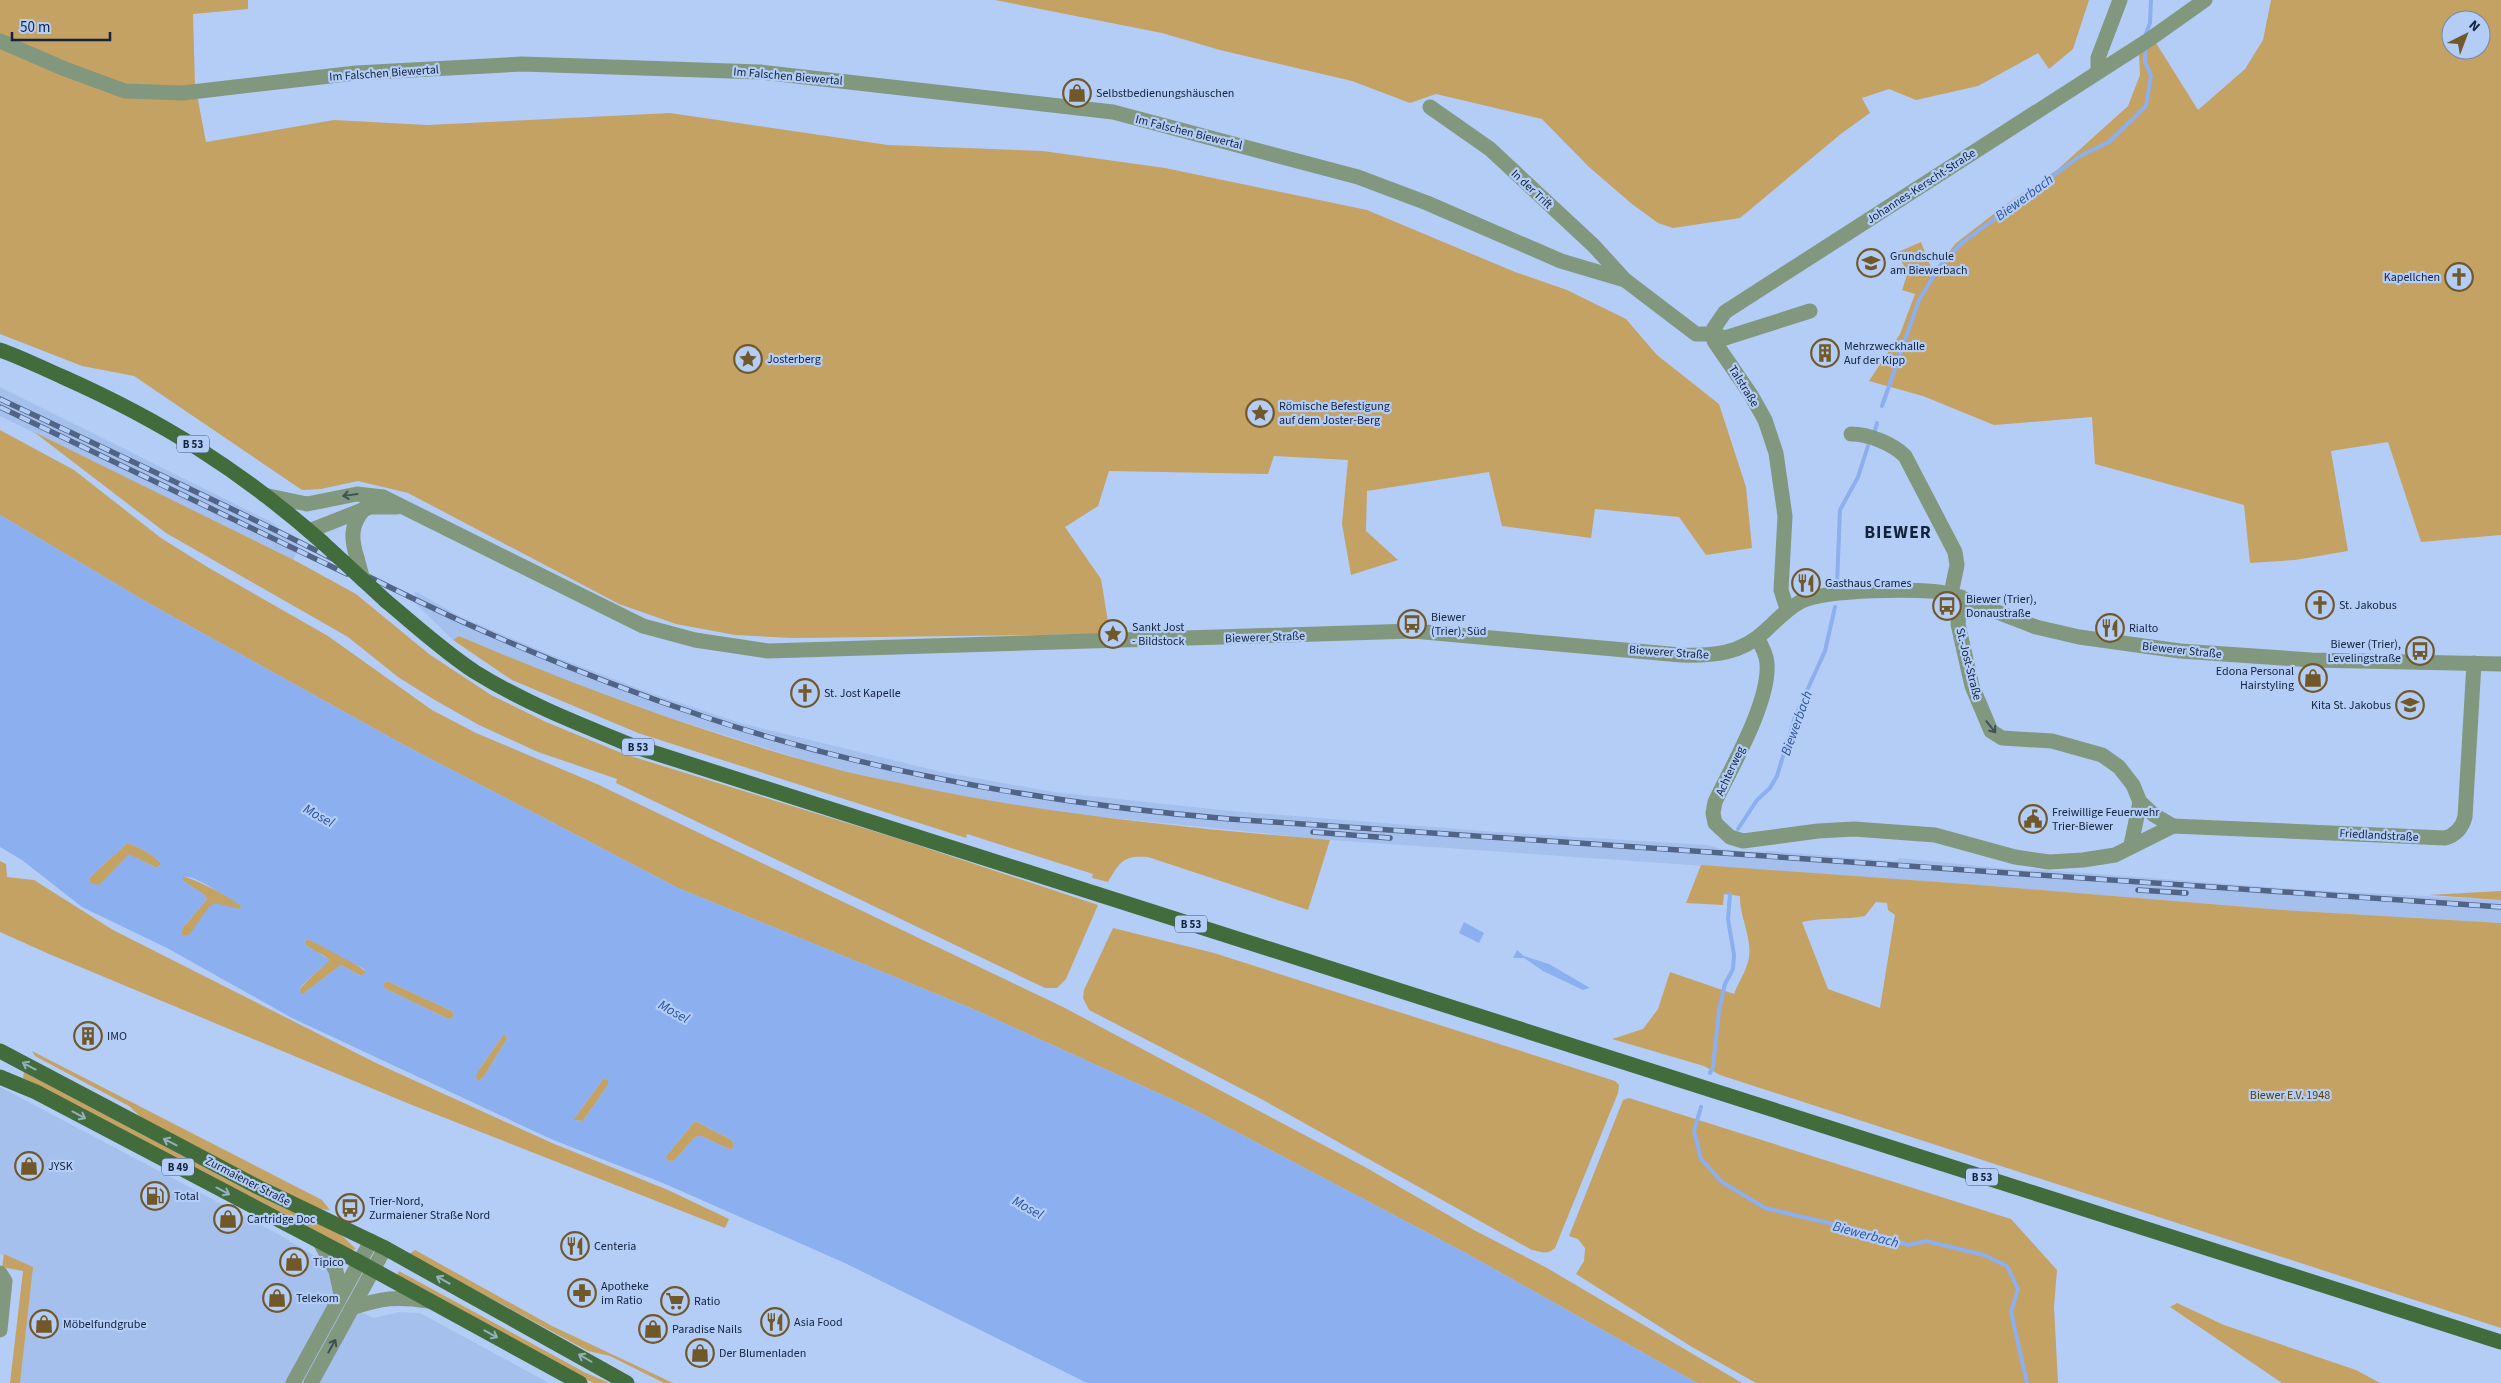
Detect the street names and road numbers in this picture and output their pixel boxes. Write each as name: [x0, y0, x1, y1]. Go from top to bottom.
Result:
street label: Im Falschen Biewertal: [329, 61, 439, 86]
street label: Im Falschen Biewertal: [733, 63, 843, 90]
street label: Im Falschen Biewertal: [1134, 111, 1244, 154]
street label: Johannes-Kerscht-Straße: [1863, 145, 1979, 228]
street label: In der Trift: [1507, 166, 1556, 213]
street label: Talstraße: [1724, 362, 1763, 410]
road number: B 53: [177, 436, 209, 452]
street label: St.-Jost-Straße: [1951, 626, 1986, 702]
street label: Biewerer Straße: [1225, 628, 1305, 647]
street label: Biewerer Straße: [2141, 638, 2223, 663]
street label: Biewerer Straße: [1628, 641, 1710, 664]
road number: B 53: [622, 739, 654, 756]
street label: Achterweg: [1712, 744, 1749, 799]
street label: Friedlandstraße: [2339, 825, 2419, 846]
road number: B 53: [1175, 916, 1207, 932]
street label: Zurmaiener Straße: [202, 1153, 293, 1210]
road number: B 49: [162, 1158, 194, 1176]
road number: B 53: [1966, 1168, 1998, 1186]

